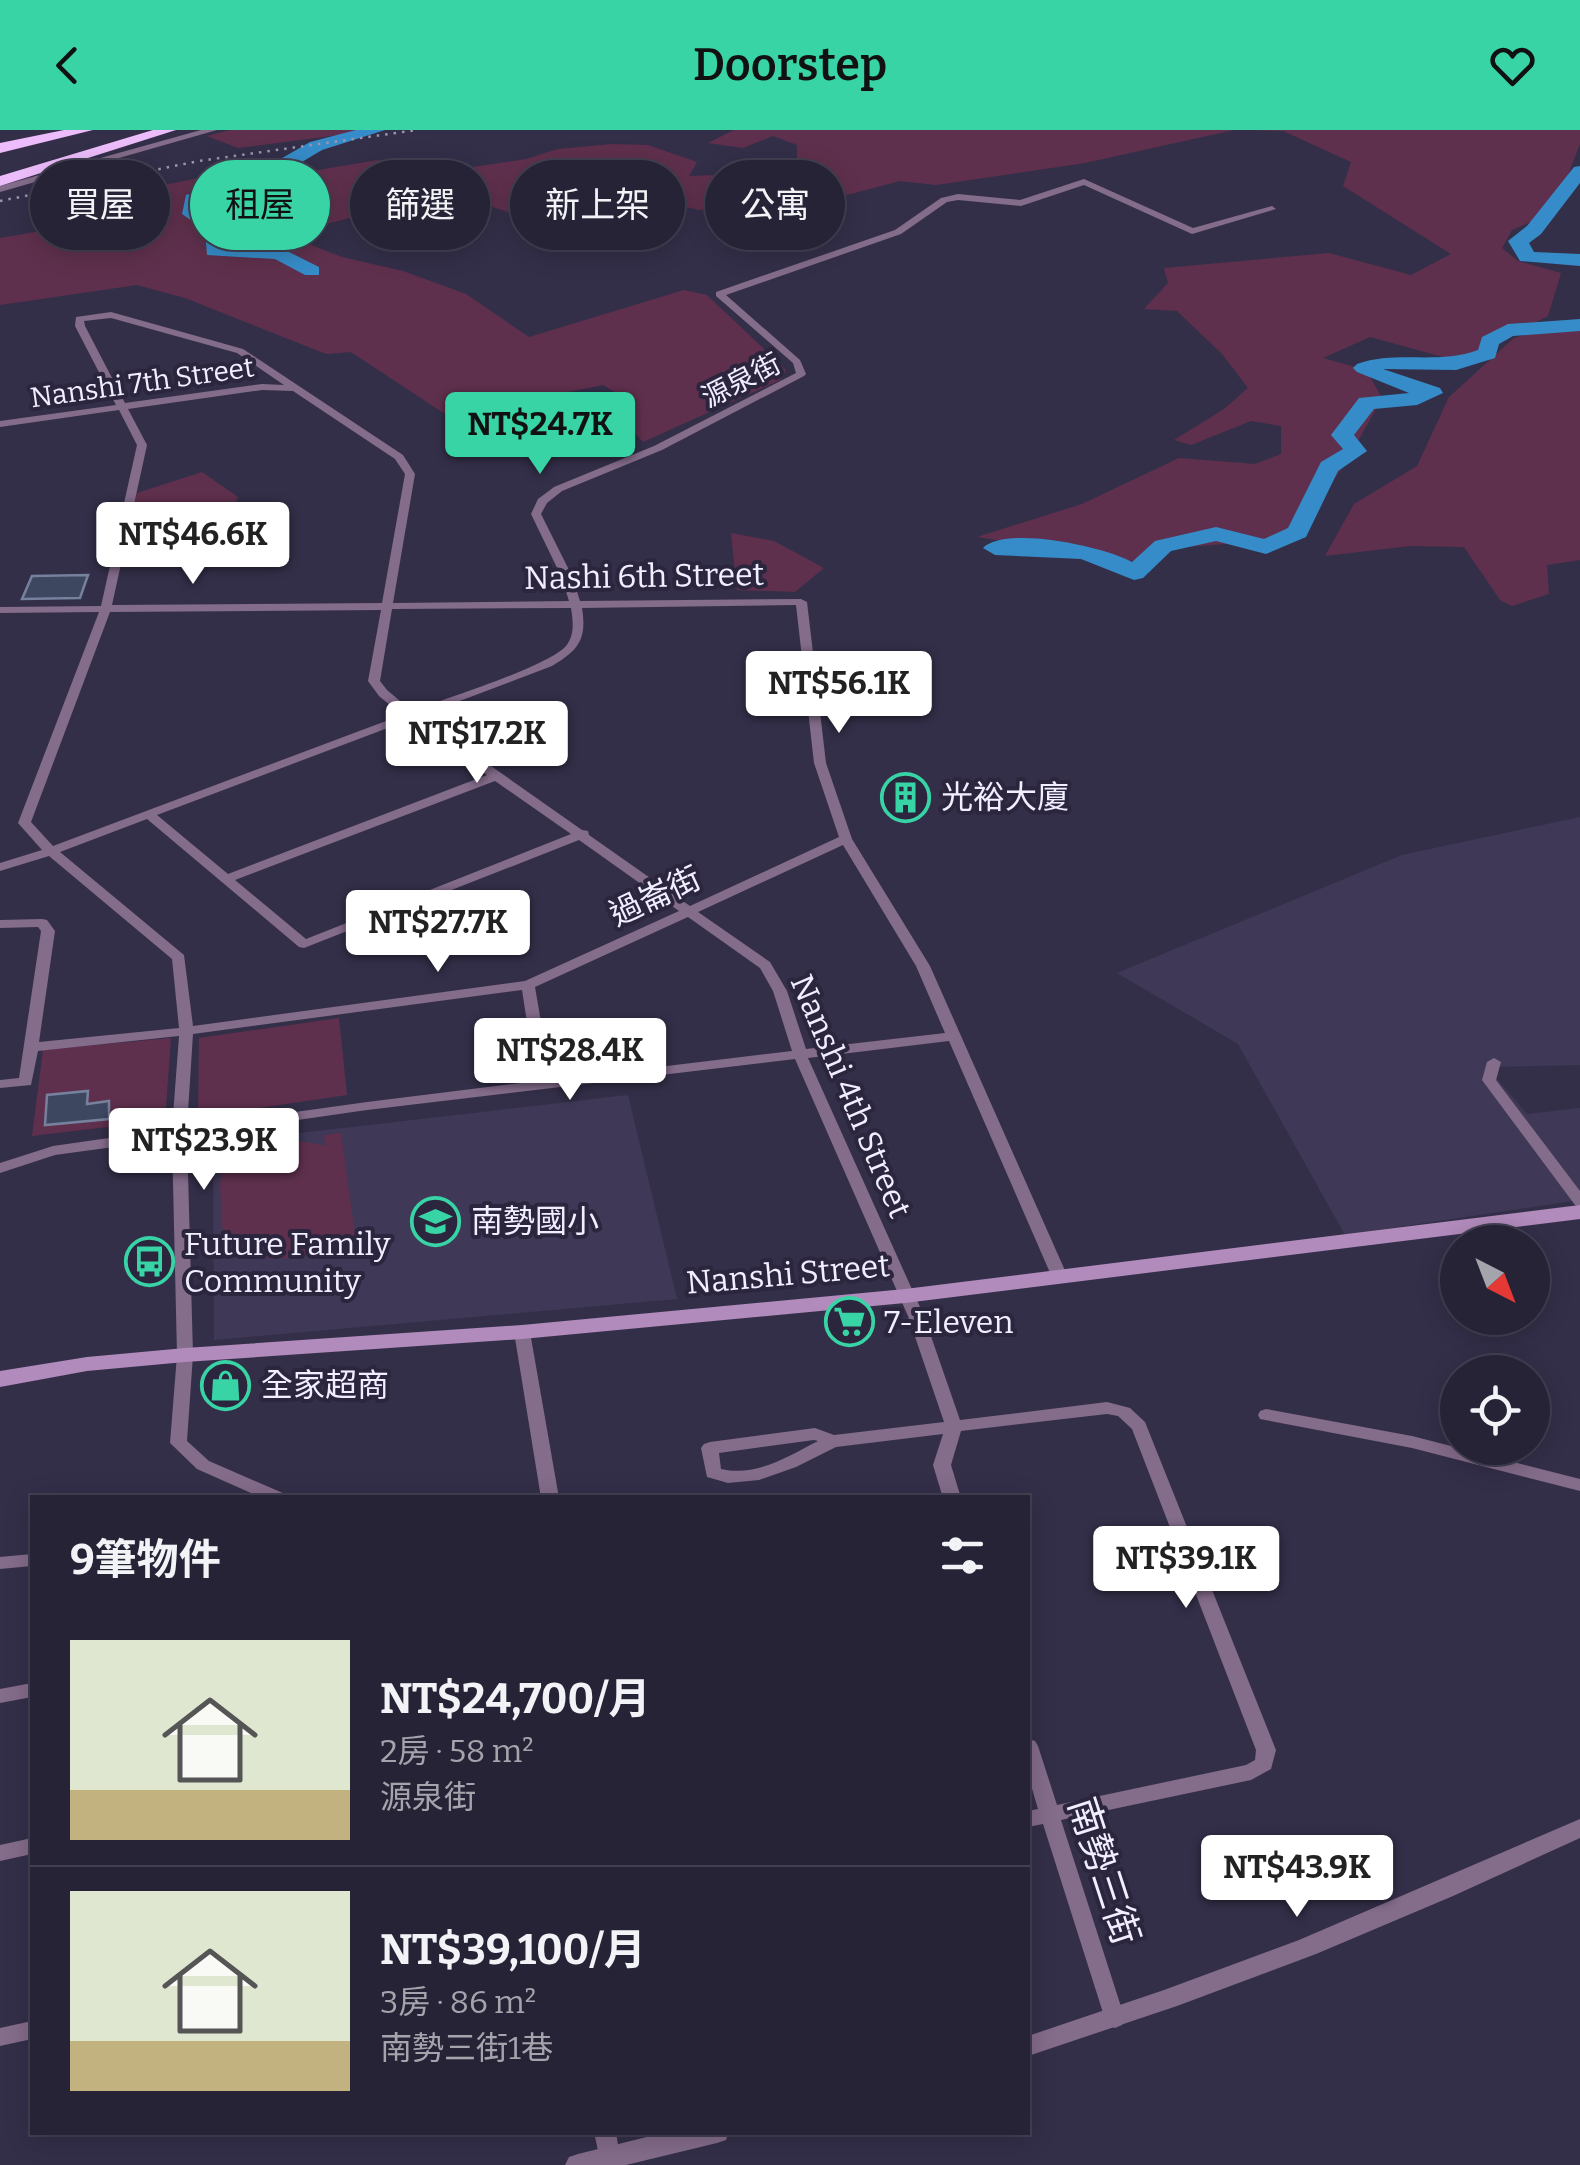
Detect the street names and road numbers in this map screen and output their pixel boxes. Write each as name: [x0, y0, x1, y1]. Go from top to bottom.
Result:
street label: 源泉街: [696, 347, 786, 414]
street label: Nanshi 7th Street: [28, 350, 256, 415]
street label: Nashi 6th Street: [524, 555, 765, 597]
street label: 過崙街: [603, 858, 707, 934]
street label: Nanshi 4th Street: [783, 969, 920, 1224]
street label: Nanshi Street: [685, 1246, 892, 1302]
street label: 南勢三街: [1059, 1792, 1149, 1950]

